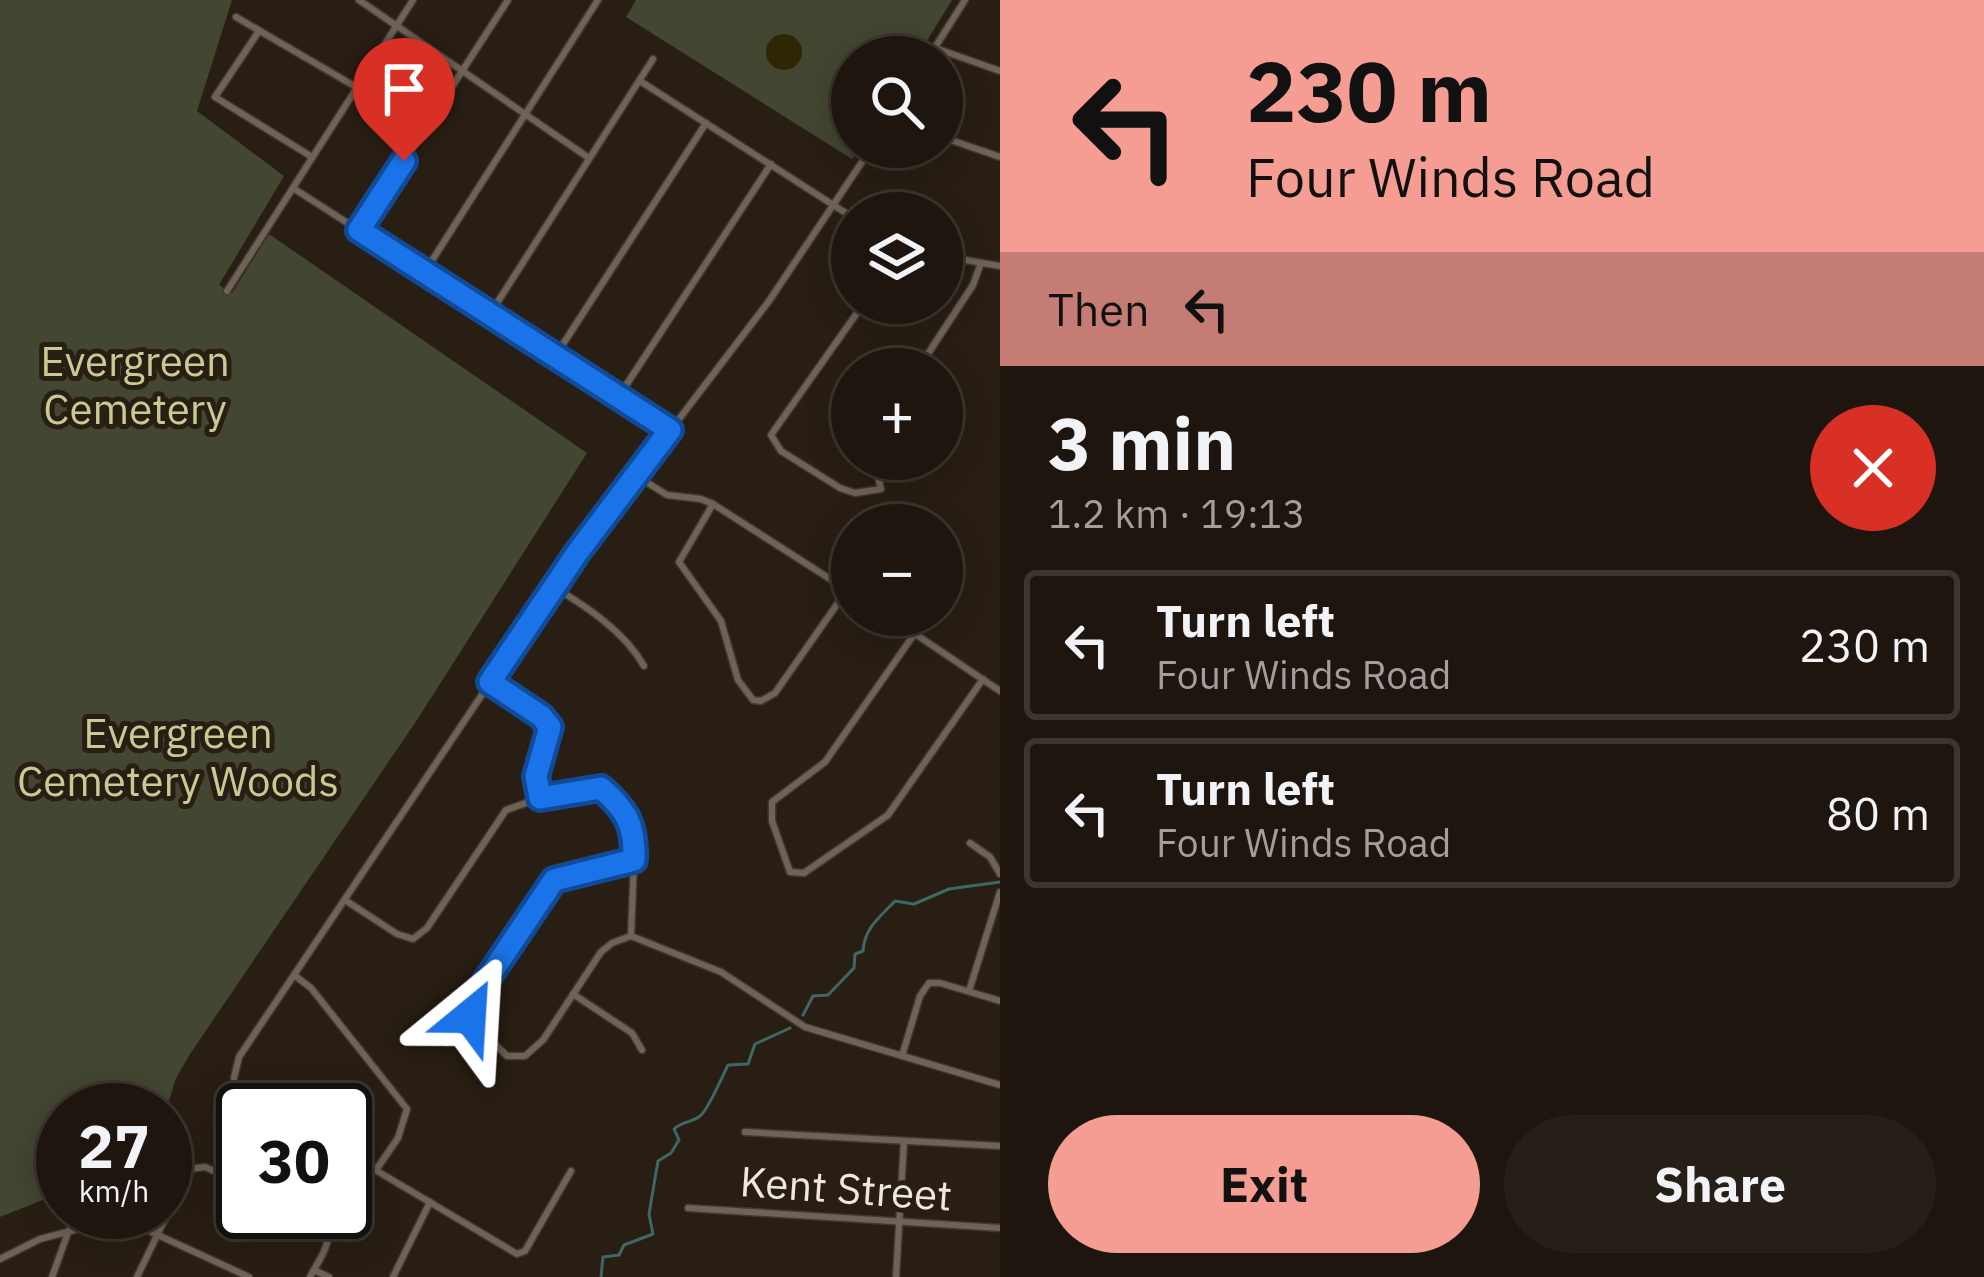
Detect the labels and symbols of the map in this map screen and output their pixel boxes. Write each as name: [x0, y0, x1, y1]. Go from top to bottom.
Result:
pin: [353, 38, 455, 161]
park label: Evergreen Cemetery: [40, 333, 230, 436]
park label: Evergreen Cemetery Woods: [17, 705, 339, 808]
position arrow: [407, 953, 533, 1079]
speed limit sign: 30: [216, 1083, 372, 1239]
street label: Kent Street: [738, 1153, 954, 1223]

